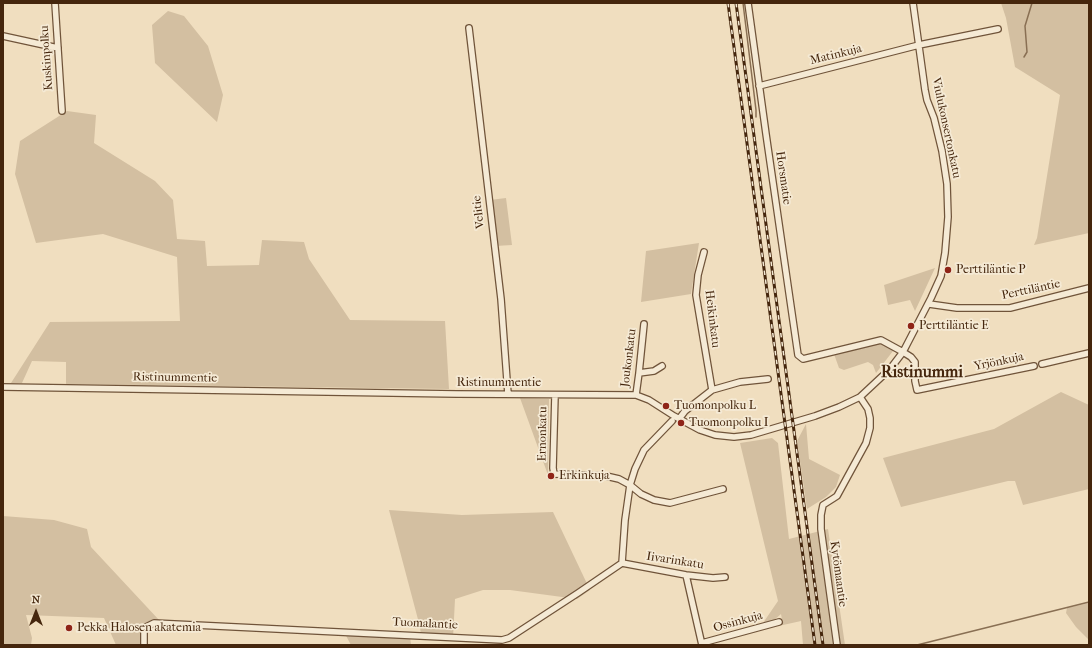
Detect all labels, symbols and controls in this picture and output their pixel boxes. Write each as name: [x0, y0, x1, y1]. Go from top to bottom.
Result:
street label: Kuskinpolku: [38, 25, 56, 91]
street label: Matinkuja: [809, 42, 863, 68]
street label: Viulukonsertonkatu: [928, 76, 964, 180]
street label: Horsmatie: [772, 150, 794, 206]
street label: Velitie: [470, 195, 488, 229]
place label: Perttiläntie P: [956, 263, 1025, 277]
marker: Perttiläntie P: [943, 265, 953, 275]
street label: Perttiläntie: [1000, 277, 1062, 303]
street label: Heikinkatu: [701, 289, 723, 349]
place label: Perttiläntie E: [919, 319, 989, 333]
marker: Perttiläntie E: [906, 321, 916, 331]
street label: Joukonkatu: [618, 328, 640, 388]
street label: Yrjönkuja: [973, 350, 1025, 374]
district label: Ristinummi: [881, 363, 963, 383]
street label: Ristinummentie: [133, 370, 217, 386]
street label: Ristinummentie: [457, 376, 541, 390]
place label: Tuomonpolku L: [674, 399, 756, 413]
marker: Tuomonpolku L: [661, 401, 671, 411]
street label: Ernonkatu: [535, 406, 551, 462]
place label: Tuomonpolku I: [689, 416, 769, 430]
marker: Tuomonpolku I: [676, 418, 686, 428]
place label: Erkinkuja: [559, 469, 610, 483]
marker: Erkinkuja: [546, 471, 556, 481]
street label: Kytömaantie: [826, 540, 850, 608]
street label: Iivarinkatu: [645, 549, 705, 573]
north arrow: [16, 592, 56, 632]
text: N: [32, 593, 40, 606]
street label: Ossinkuja: [712, 609, 764, 635]
street label: Tuomalantie: [392, 615, 458, 633]
place label: Pekka Halosen akatemia: [77, 621, 201, 635]
marker: Pekka Halosen akatemia: [64, 623, 74, 633]

